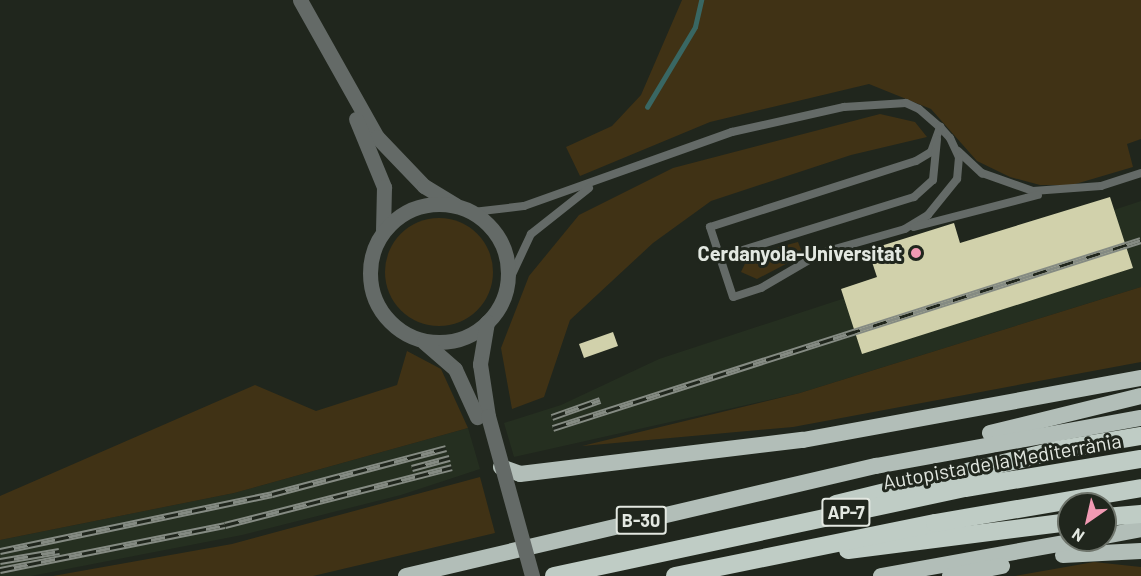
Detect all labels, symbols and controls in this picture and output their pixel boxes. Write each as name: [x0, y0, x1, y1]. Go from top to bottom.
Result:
place label: Cerdanyola-Universitat: [698, 241, 902, 265]
marker: Cerdanyola-Universitat: [907, 244, 925, 262]
street label: Autopista de la Mediterrània: [881, 428, 1123, 494]
north arrow: [1057, 492, 1117, 552]
road number: AP-7: [820, 497, 872, 527]
road number: B-30: [616, 505, 666, 535]
text: N: [1068, 525, 1088, 547]

